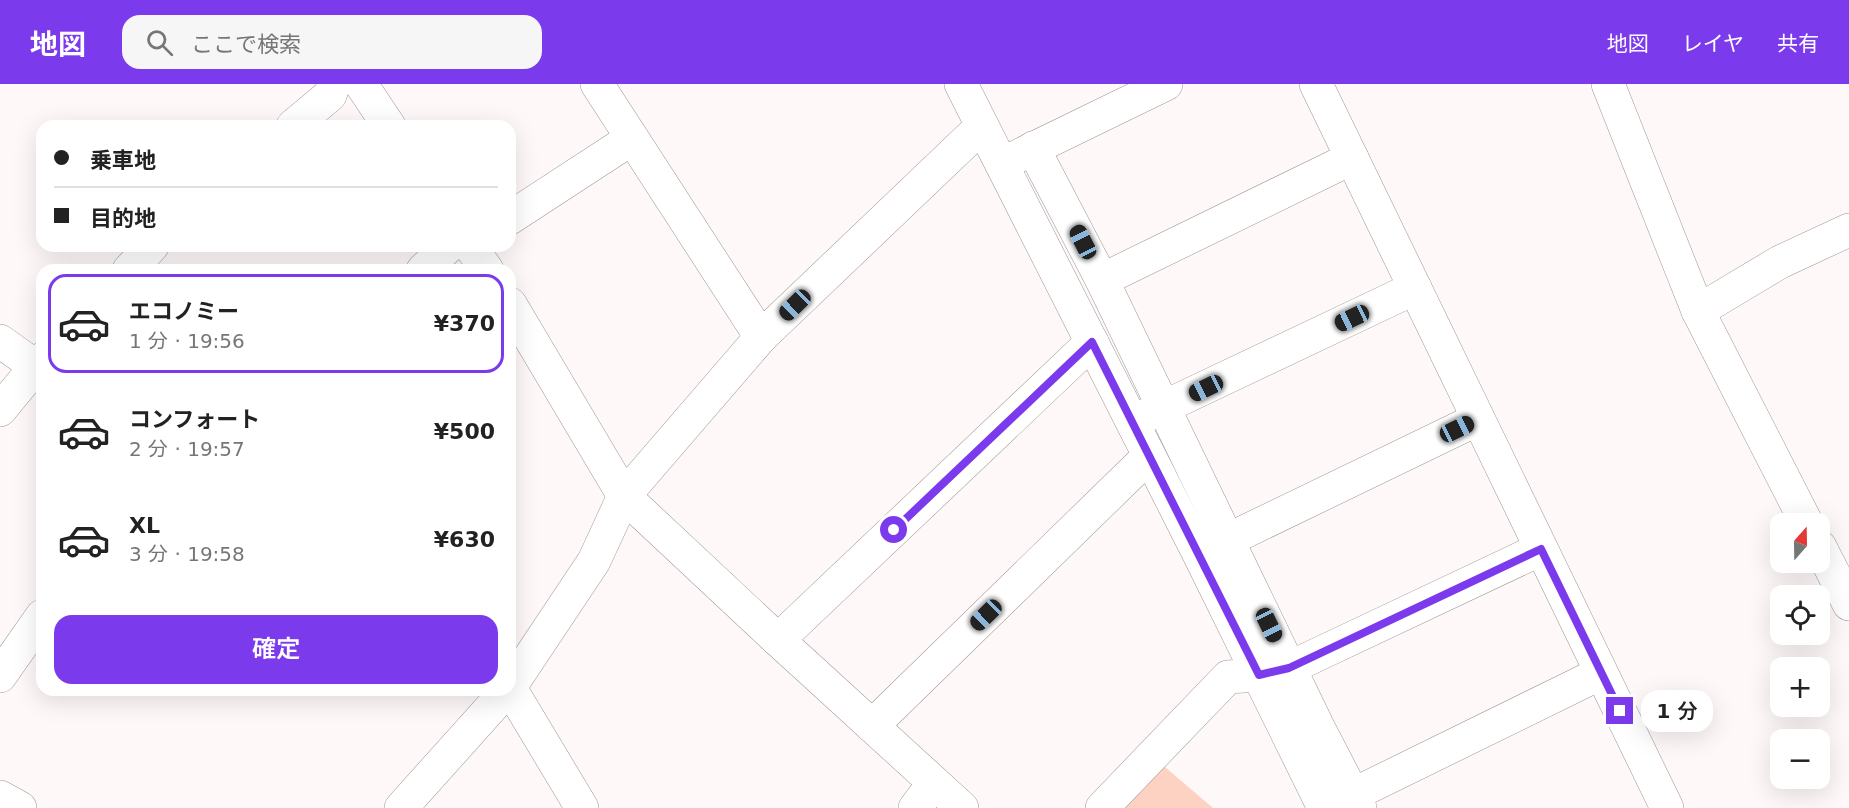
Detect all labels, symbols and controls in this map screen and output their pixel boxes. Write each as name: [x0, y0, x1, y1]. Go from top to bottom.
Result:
search box: [122, 15, 542, 69]
icon: search: [143, 26, 176, 59]
text: 地図: [30, 28, 86, 61]
text: ここで検索: [191, 32, 301, 57]
text: 地図: [1607, 32, 1649, 56]
text: レイヤ: [1682, 32, 1744, 56]
text: 共有: [1777, 32, 1819, 56]
text: 乗車地: [90, 148, 156, 173]
text: 目的地: [90, 206, 156, 231]
car: [1067, 222, 1099, 262]
car: [776, 286, 814, 324]
icon: car: [57, 297, 111, 351]
text: エコノミー: [129, 299, 239, 324]
car: [1332, 302, 1372, 334]
text: ¥370: [434, 311, 495, 336]
text: 1 分 · 19:56: [129, 329, 245, 353]
car: [1186, 372, 1226, 404]
icon: car: [57, 405, 111, 459]
text: コンフォート: [129, 407, 260, 432]
car: [1437, 413, 1477, 445]
text: ¥500: [434, 419, 495, 444]
text: 2 分 · 19:57: [129, 437, 245, 461]
icon: car: [57, 513, 111, 567]
text: XL: [129, 513, 160, 538]
north arrow: [1770, 513, 1830, 573]
map controls: [1770, 513, 1830, 789]
route start: [880, 516, 907, 543]
text: ¥630: [434, 527, 495, 552]
text: 3 分 · 19:58: [129, 542, 245, 566]
button: locate: [1770, 585, 1830, 645]
car: [967, 596, 1005, 634]
car: [1253, 605, 1285, 645]
button: 確定: [54, 615, 498, 684]
button: +: [1770, 657, 1830, 717]
callout: 1 分: [1641, 690, 1713, 732]
route end: [1606, 697, 1633, 724]
text: 1 分: [1657, 699, 1697, 723]
button: −: [1770, 729, 1830, 789]

